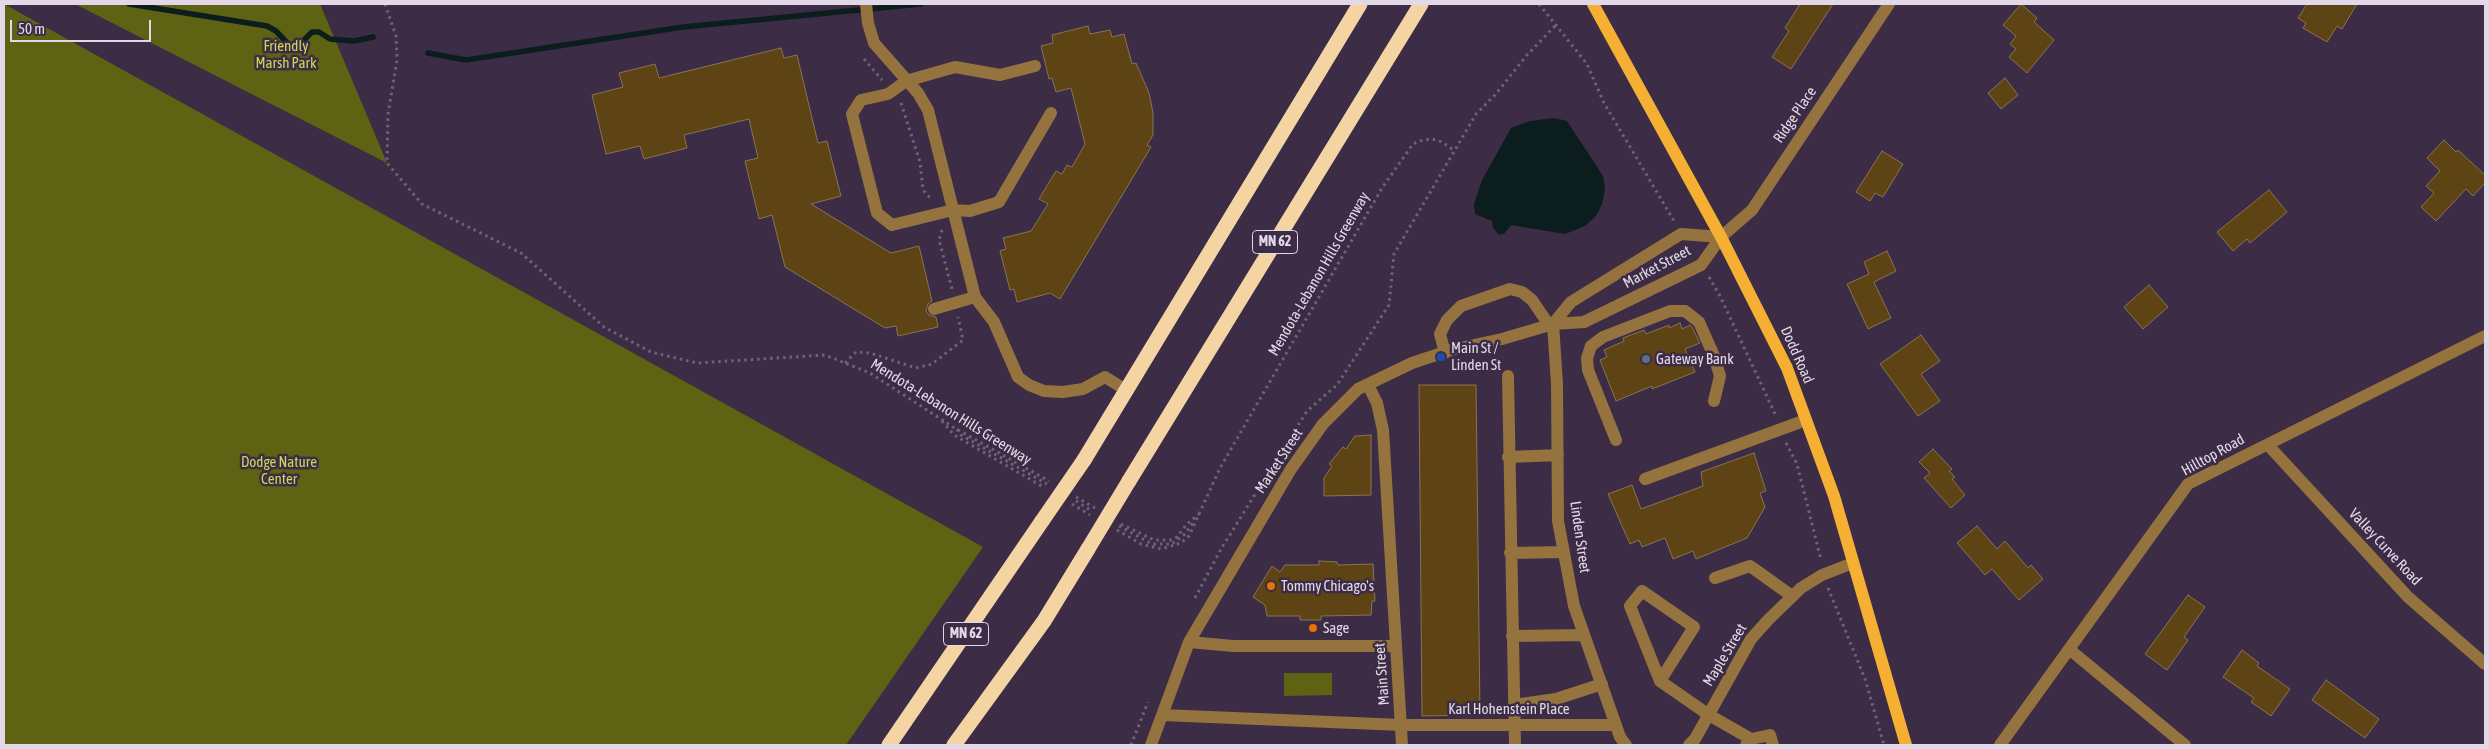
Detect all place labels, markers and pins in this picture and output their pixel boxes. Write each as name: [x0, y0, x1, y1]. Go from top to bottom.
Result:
place label: Main St / Linden St: [1451, 339, 1501, 374]
place label: Gateway Bank: [1656, 350, 1734, 368]
marker: Main St / Linden St: [1435, 351, 1447, 363]
marker: Gateway Bank: [1640, 353, 1652, 365]
place label: Tommy Chicago's: [1281, 577, 1374, 595]
marker: Tommy Chicago's: [1265, 580, 1277, 592]
place label: Sage: [1323, 619, 1349, 637]
marker: Sage: [1307, 622, 1319, 634]

